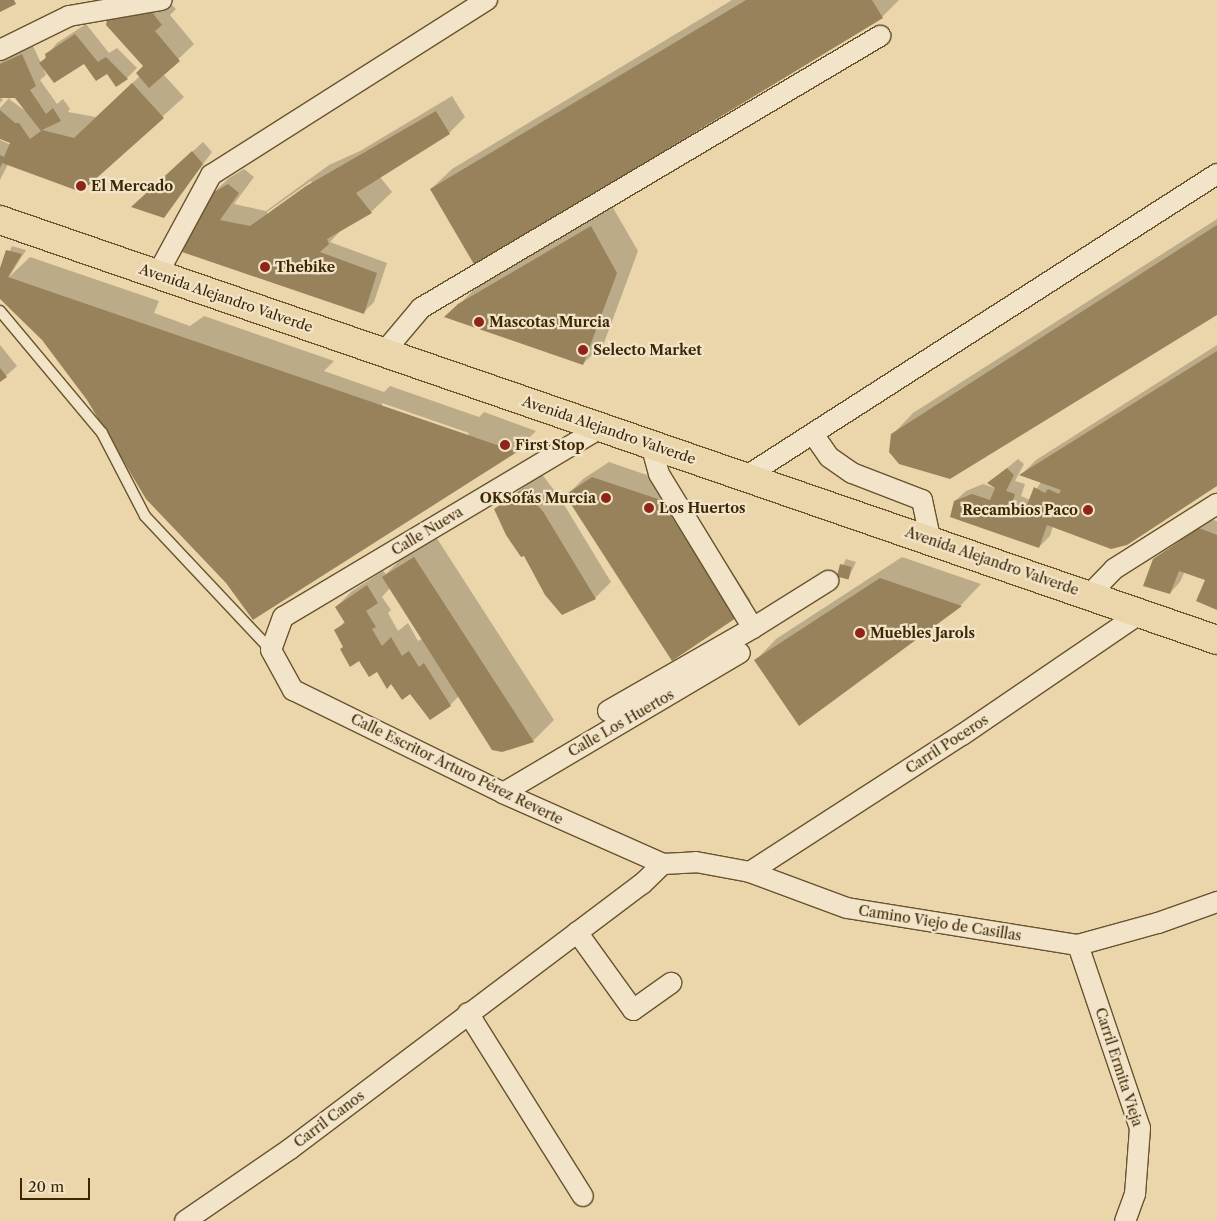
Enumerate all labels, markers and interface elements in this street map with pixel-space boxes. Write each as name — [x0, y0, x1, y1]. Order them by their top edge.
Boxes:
place label: El Mercado — [91, 178, 173, 194]
marker: El Mercado — [75, 180, 87, 192]
place label: Thebike — [275, 259, 335, 275]
street label: Avenida Alejandro Valverde — [136, 260, 316, 336]
marker: Thebike — [259, 261, 271, 273]
place label: Mascotas Murcia — [489, 314, 610, 330]
marker: Mascotas Murcia — [473, 316, 485, 328]
place label: Selecto Market — [593, 342, 702, 358]
marker: Selecto Market — [577, 344, 589, 356]
street label: Avenida Alejandro Valverde — [519, 392, 699, 468]
place label: First Stop — [515, 437, 585, 453]
marker: First Stop — [499, 439, 511, 451]
place label: OKSofás Murcia — [480, 490, 596, 506]
marker: OKSofás Murcia — [600, 492, 612, 504]
place label: Los Huertos — [659, 500, 746, 516]
marker: Los Huertos — [643, 502, 655, 514]
place label: Recambios Paco — [962, 502, 1078, 518]
street label: Calle Nueva — [388, 503, 466, 559]
marker: Recambios Paco — [1082, 504, 1094, 516]
street label: Avenida Alejandro Valverde — [902, 523, 1082, 599]
place label: Muebles Jarols — [870, 625, 975, 641]
marker: Muebles Jarols — [854, 627, 866, 639]
street label: Calle Los Huertos — [565, 686, 677, 760]
street label: Calle Escritor Arturo Pérez Reverte — [348, 710, 566, 828]
street label: Carril Poceros — [903, 711, 991, 777]
street label: Camino Viejo de Casillas — [857, 902, 1023, 944]
street label: Carril Ermita Vieja — [1092, 1005, 1146, 1129]
street label: Carril Canos — [291, 1087, 367, 1151]
scale bar — [22, 1168, 92, 1200]
text: 20 m — [28, 1177, 64, 1196]

